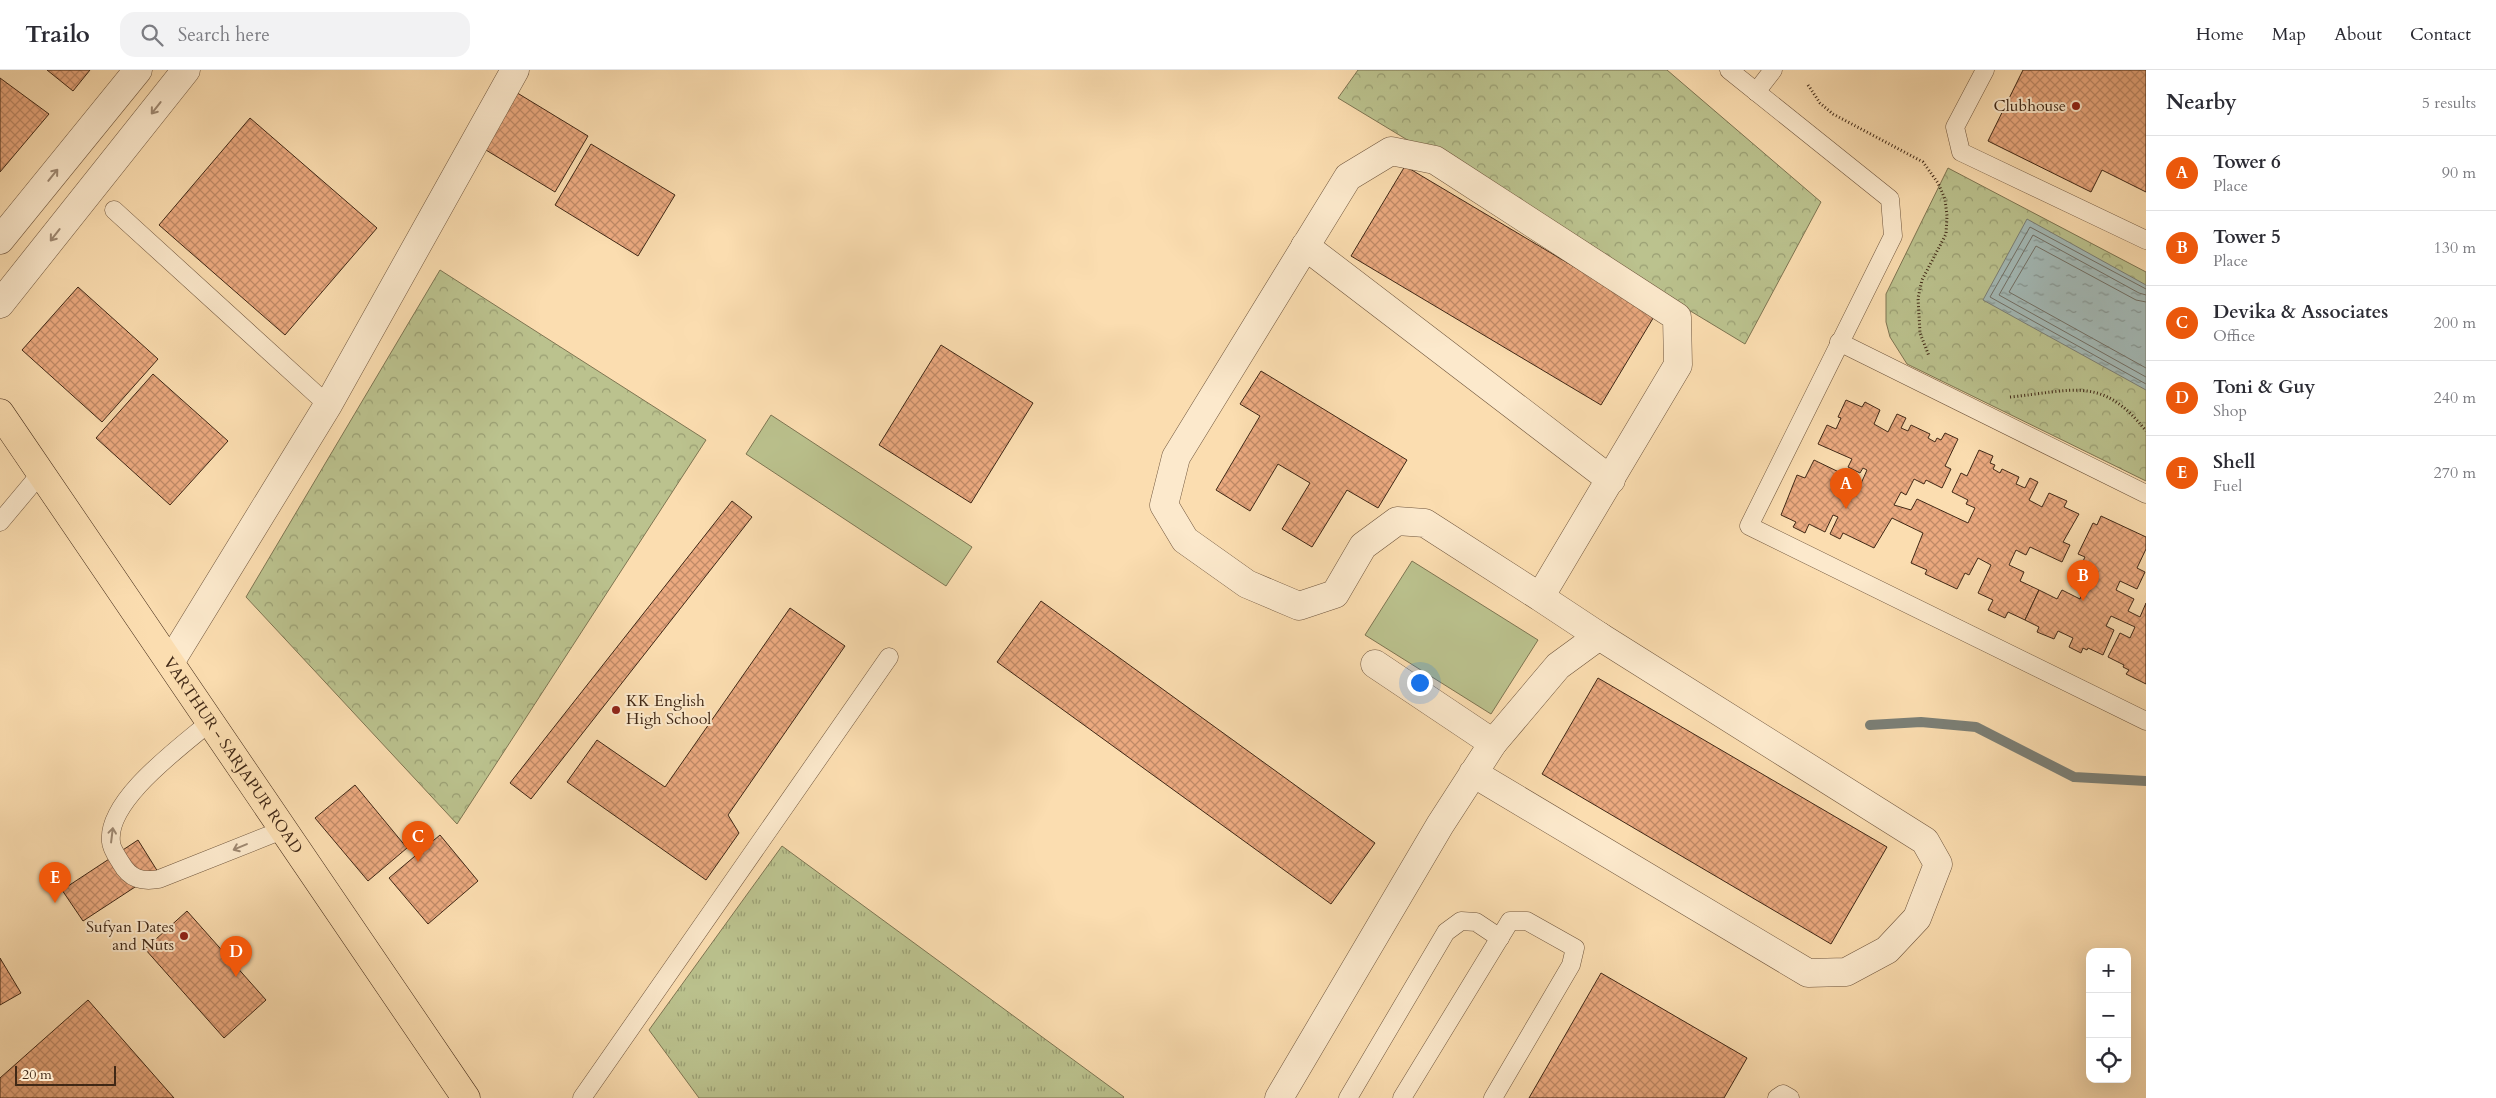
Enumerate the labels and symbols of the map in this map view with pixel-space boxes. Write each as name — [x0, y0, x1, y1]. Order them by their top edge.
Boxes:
place label: Clubhouse — [1994, 95, 2066, 117]
marker: Clubhouse — [2070, 100, 2082, 112]
one-way arrow — [151, 101, 161, 115]
one-way arrow — [47, 169, 58, 182]
one-way arrow — [49, 229, 60, 242]
pin: A — [1830, 468, 1862, 509]
pin: B — [2067, 560, 2099, 601]
street label: VARTHUR - SARJAPUR ROAD — [158, 652, 308, 858]
your location — [1407, 670, 1433, 696]
place label: KK English High School — [626, 690, 711, 730]
marker: KK English High School — [610, 704, 622, 716]
pin: C — [402, 821, 434, 862]
one-way arrow — [107, 828, 117, 844]
one-way arrow — [233, 843, 248, 853]
pin: E — [39, 862, 71, 903]
place label: Sufyan Dates and Nuts — [86, 916, 174, 956]
marker: Sufyan Dates and Nuts — [178, 930, 190, 942]
pin: D — [220, 936, 252, 977]
scale bar — [15, 1063, 116, 1086]

